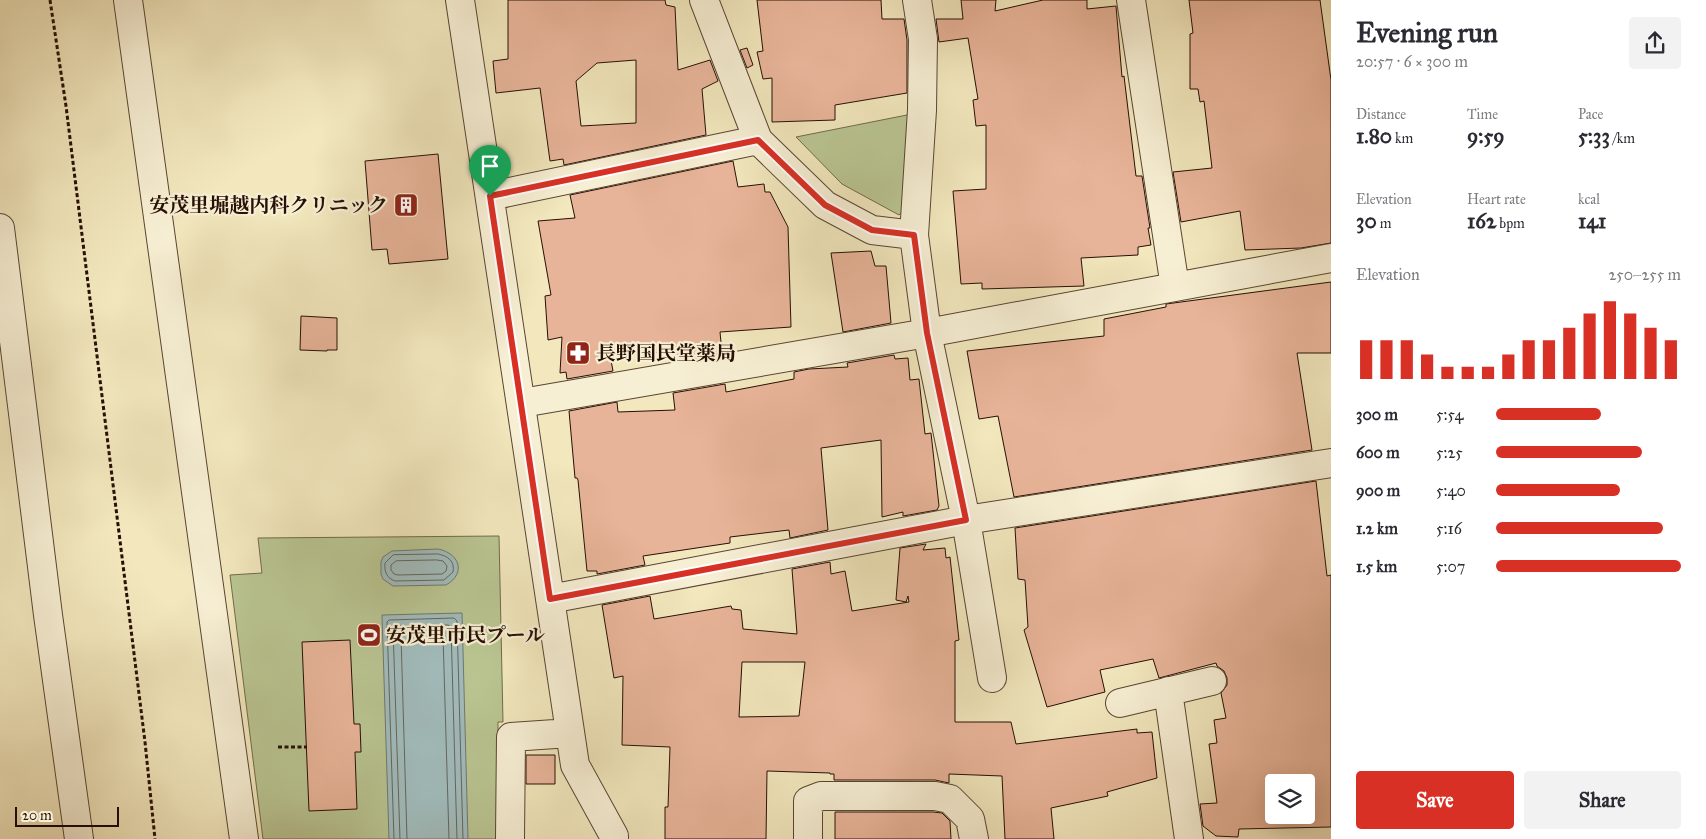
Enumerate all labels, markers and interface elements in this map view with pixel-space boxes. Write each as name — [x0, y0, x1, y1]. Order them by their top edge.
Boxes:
text: Evening run — [1356, 15, 1498, 50]
button: share — [1629, 17, 1681, 69]
text: 20:57 · 6 × 300 m — [1356, 52, 1468, 71]
text: Distance — [1356, 106, 1406, 123]
text: Time — [1467, 106, 1498, 123]
text: Pace — [1578, 106, 1603, 123]
text: 1.80 — [1356, 123, 1392, 149]
text: 9:59 — [1467, 123, 1505, 149]
text: 5:33 — [1578, 123, 1610, 149]
text: km — [1392, 130, 1413, 147]
text: /km — [1610, 130, 1635, 147]
pin — [469, 145, 511, 196]
icon: arrive — [476, 152, 504, 180]
text: Elevation — [1356, 191, 1412, 208]
text: Heart rate — [1467, 191, 1526, 208]
text: kcal — [1578, 191, 1600, 208]
building icon: 安茂里堀越内科クリニック — [393, 192, 419, 218]
place label: 安茂里堀越内科クリニック — [149, 193, 388, 217]
text: 30 — [1356, 208, 1377, 234]
text: 162 — [1467, 208, 1496, 234]
text: 141 — [1578, 208, 1606, 234]
text: m — [1377, 215, 1391, 232]
text: bpm — [1496, 215, 1525, 232]
text: Elevation — [1356, 265, 1420, 284]
text: 250–255 m — [1609, 265, 1681, 284]
pharmacy icon: 長野国民堂薬局 — [565, 340, 591, 366]
place label: 長野国民堂薬局 — [596, 341, 736, 365]
text: 300 m — [1356, 405, 1398, 424]
text: 5:54 — [1436, 405, 1463, 424]
text: 600 m — [1356, 443, 1400, 462]
text: 5:25 — [1436, 443, 1463, 462]
text: 900 m — [1356, 481, 1400, 500]
text: 5:40 — [1436, 481, 1466, 500]
text: 1.2 km — [1356, 519, 1398, 538]
text: 5:16 — [1436, 519, 1462, 538]
text: 1.5 km — [1356, 557, 1397, 576]
text: 5:07 — [1436, 557, 1465, 576]
sports icon: 安茂里市民プール — [356, 622, 382, 648]
place label: 安茂里市民プール — [386, 623, 545, 647]
button: Save — [1356, 771, 1514, 829]
button: Share — [1524, 771, 1681, 829]
map controls — [1265, 774, 1315, 824]
button: layers — [1265, 774, 1315, 824]
scale bar — [15, 804, 119, 827]
text: 20 m — [22, 807, 52, 824]

